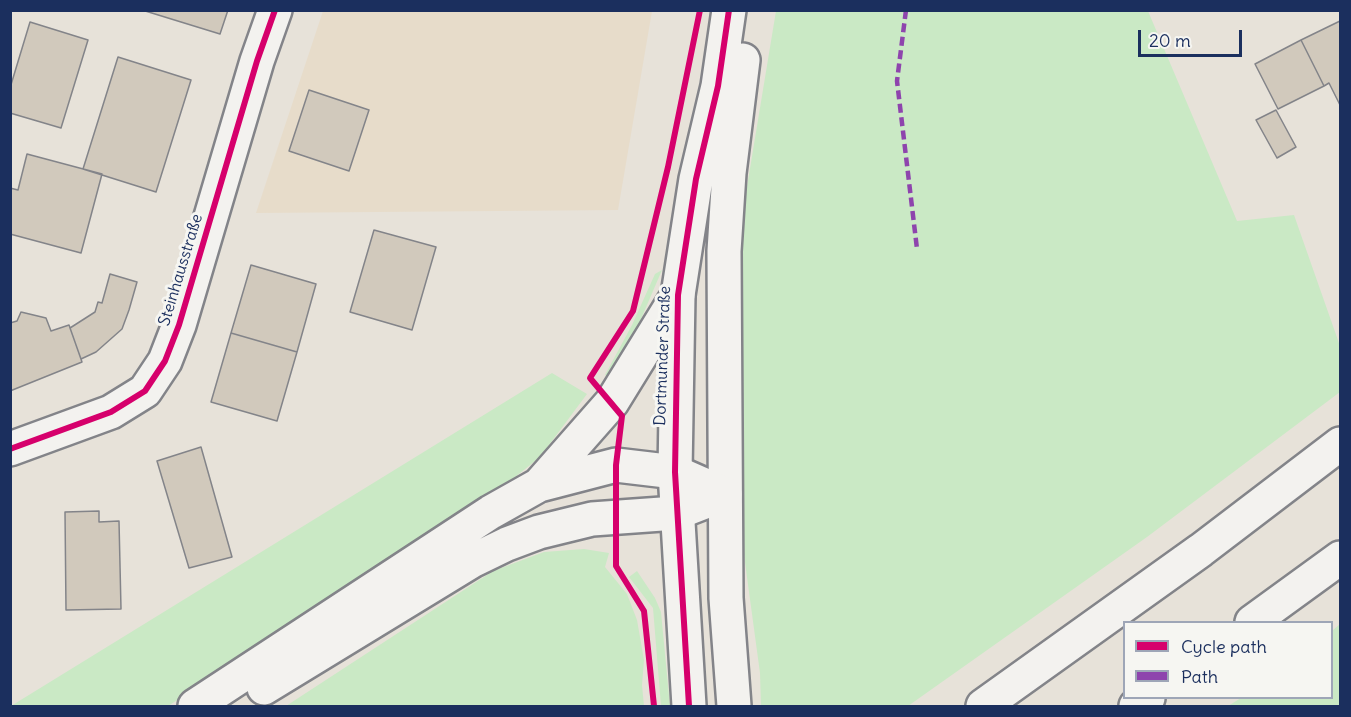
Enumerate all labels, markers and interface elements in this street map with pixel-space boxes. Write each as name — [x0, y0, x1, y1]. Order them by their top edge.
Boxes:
scale bar — [1141, 18, 1244, 56]
text: 20 m — [1149, 29, 1191, 52]
street label: Steinhausstraße — [155, 212, 207, 328]
street label: Dortmunder Straße — [651, 286, 675, 426]
legend — [1123, 621, 1333, 699]
text: Cycle path — [1181, 635, 1267, 658]
text: Path — [1181, 665, 1218, 688]

